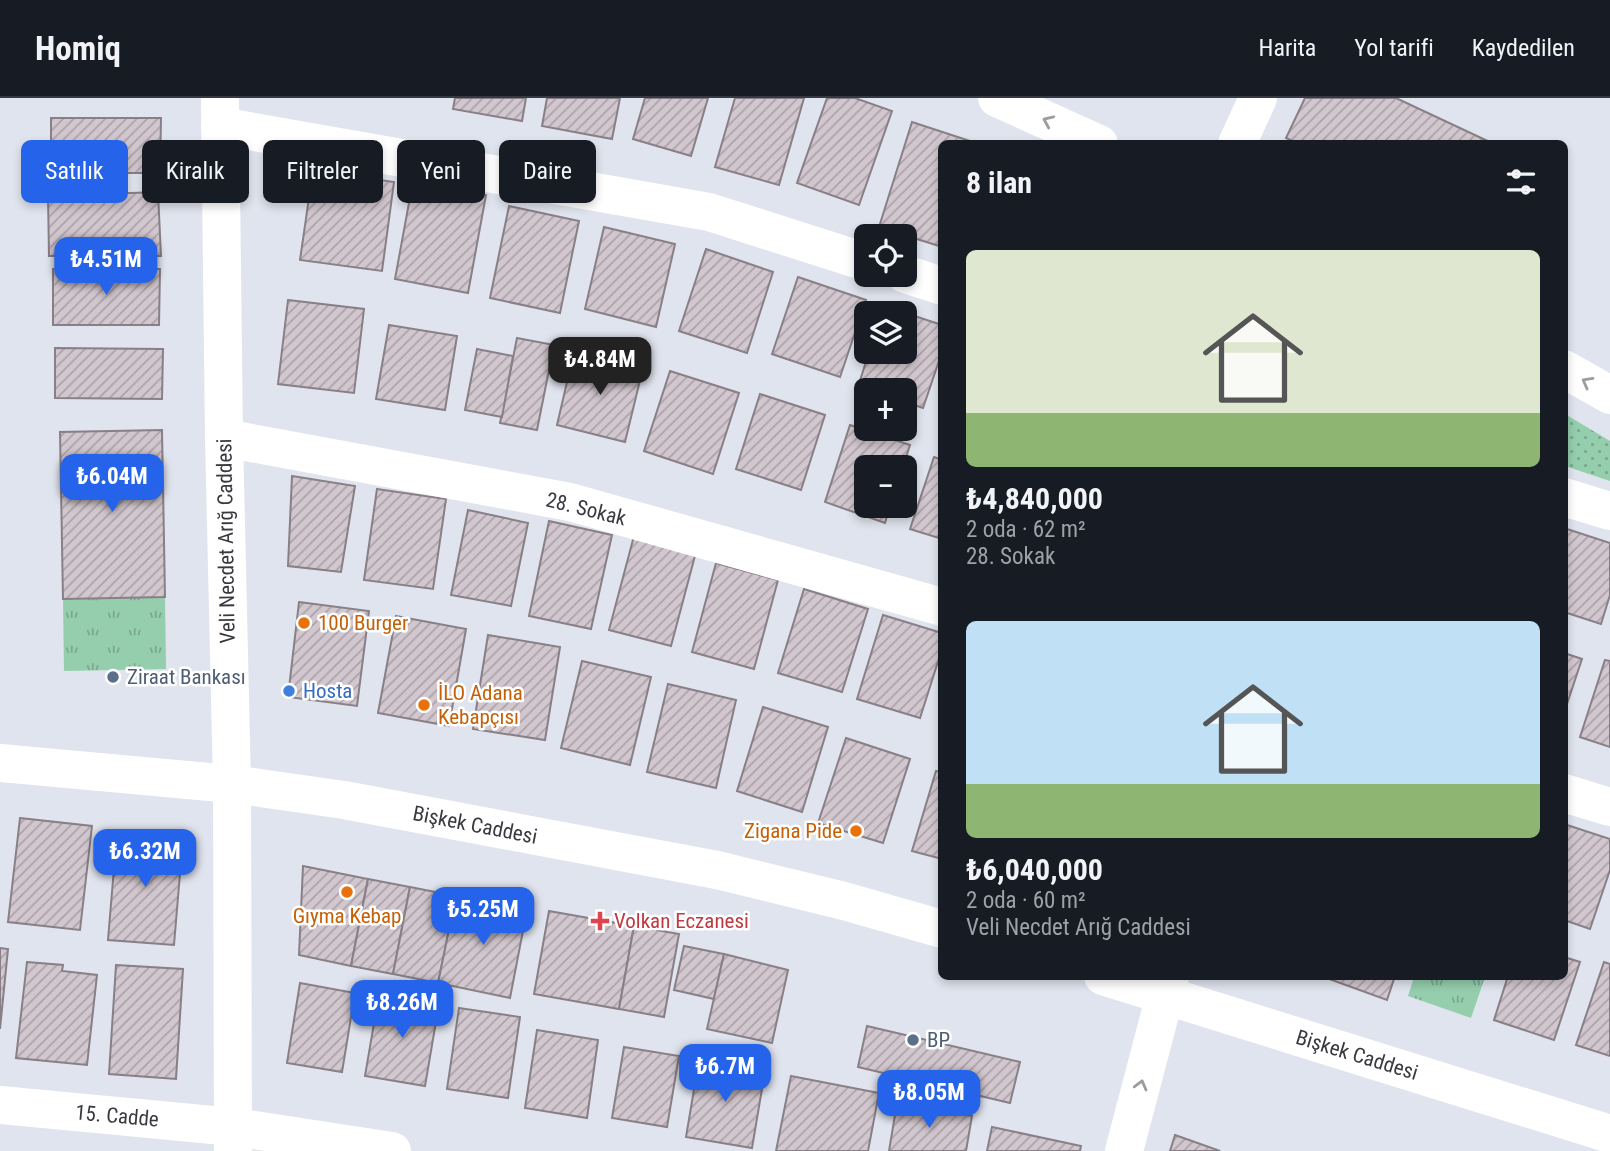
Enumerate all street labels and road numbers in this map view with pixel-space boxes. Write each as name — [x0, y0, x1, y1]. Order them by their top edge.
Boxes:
street label: Veli Necdet Arığ Caddesi — [212, 438, 240, 644]
street label: 28. Sokak — [544, 487, 629, 531]
street label: Bişkek Caddesi — [411, 801, 539, 849]
street label: Bişkek Caddesi — [1293, 1025, 1421, 1085]
street label: 15. Cadde — [74, 1100, 160, 1132]

